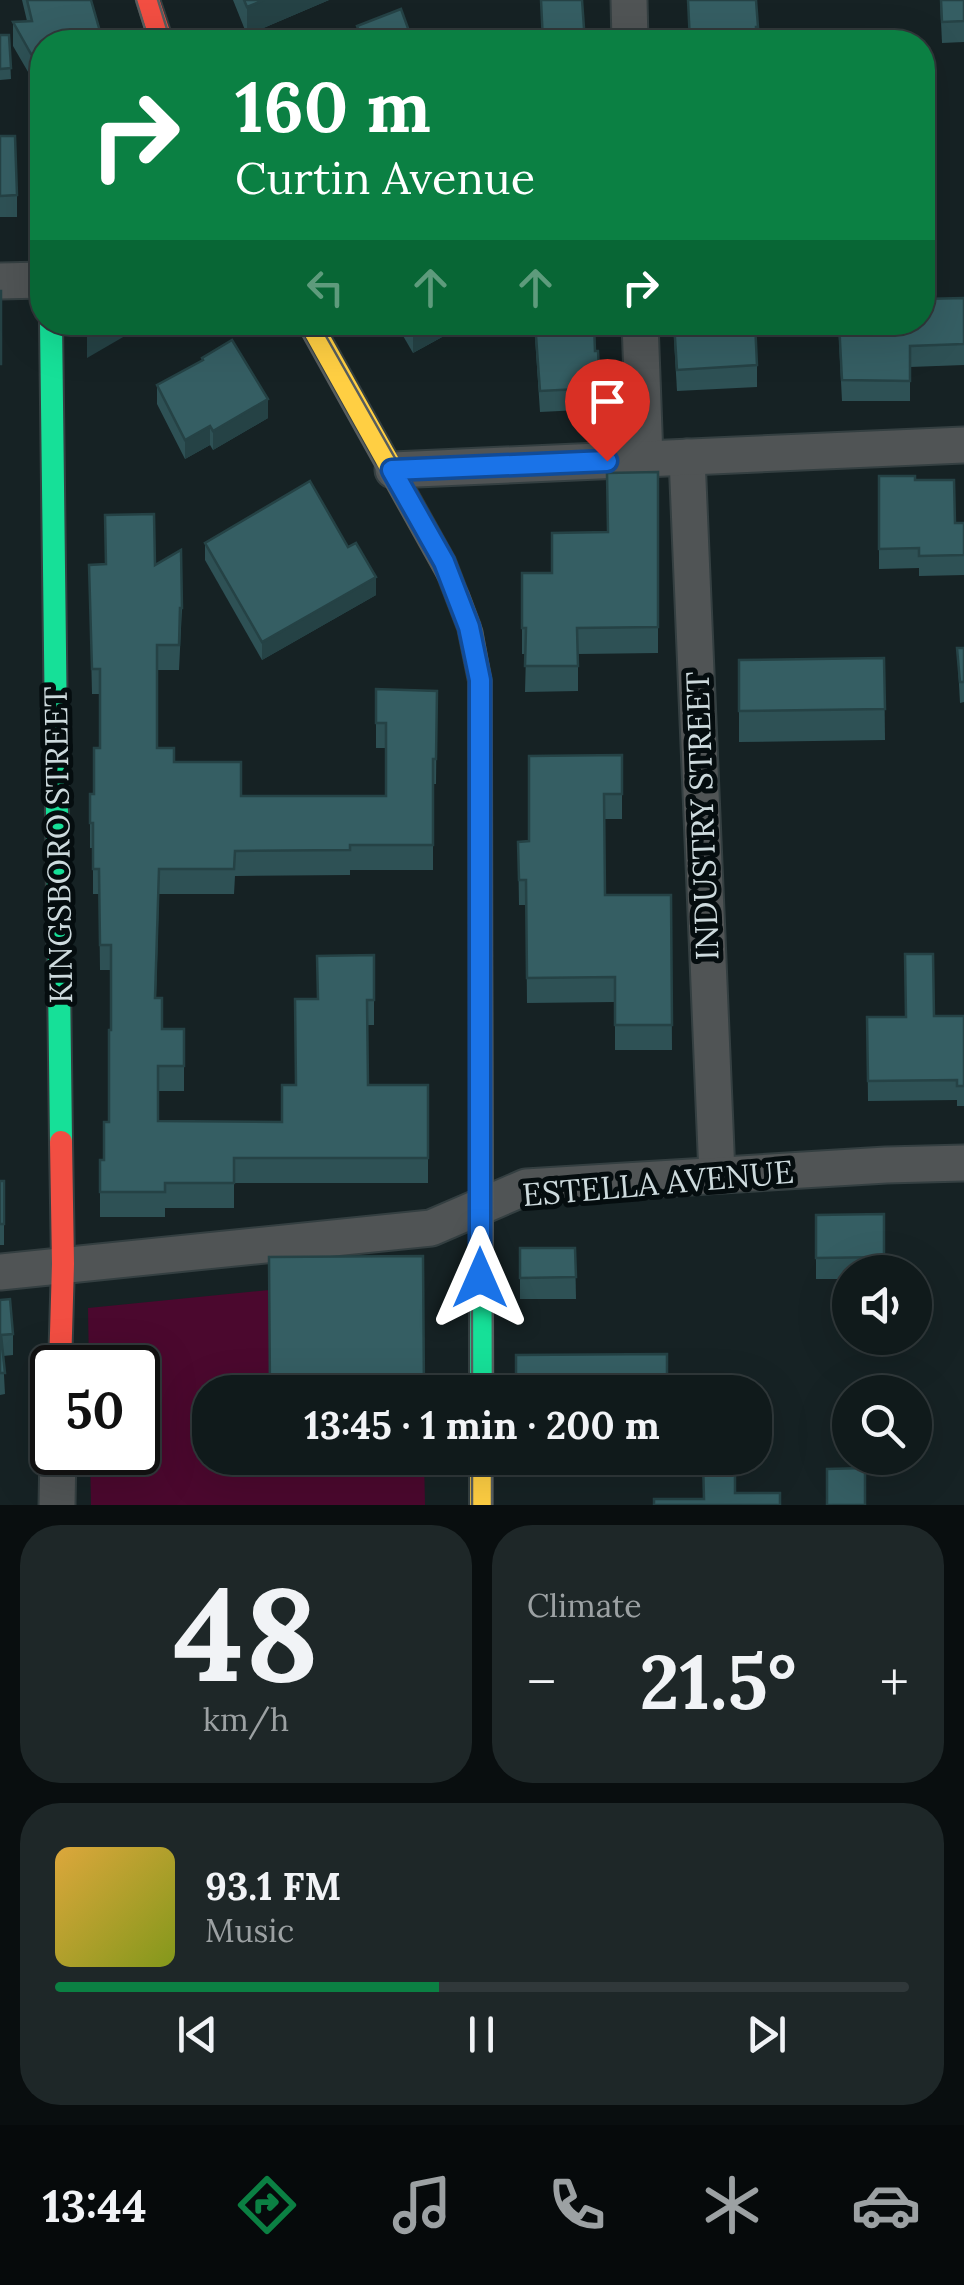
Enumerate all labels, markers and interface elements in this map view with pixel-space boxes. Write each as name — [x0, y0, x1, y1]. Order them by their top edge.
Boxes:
text: 160 m — [235, 62, 431, 151]
icon: right — [70, 70, 200, 200]
text: Curtin Avenue — [235, 149, 535, 206]
icon: left — [298, 260, 353, 315]
icon: ahead — [403, 260, 458, 315]
icon: ahead — [508, 260, 563, 315]
icon: right — [613, 260, 668, 315]
pin — [565, 359, 650, 462]
icon: arrive — [580, 374, 635, 429]
street label: INDUSTRY STREET — [676, 671, 728, 961]
street label: KINGSBORO STREET — [35, 686, 81, 1004]
street label: ESTELLA AVENUE — [521, 1151, 795, 1215]
position arrow — [428, 1226, 532, 1330]
map controls — [832, 1255, 932, 1475]
button: sound — [832, 1255, 932, 1355]
speed limit sign: 50 — [30, 1345, 160, 1475]
button: search — [832, 1375, 932, 1475]
text: 13:45 · 1 min · 200 m — [304, 1401, 660, 1449]
text: 48 — [173, 1550, 319, 1717]
text: Climate — [527, 1585, 642, 1626]
text: 21.5° — [639, 1634, 797, 1730]
text: − — [527, 1647, 556, 1717]
text: + — [880, 1647, 909, 1717]
text: km/h — [203, 1699, 289, 1740]
text: 93.1 FM — [205, 1862, 341, 1910]
text: Music — [205, 1910, 294, 1951]
icon: previous — [170, 2007, 225, 2062]
icon: pause — [454, 2007, 509, 2062]
icon: next — [739, 2007, 794, 2062]
icon: directions — [232, 2170, 302, 2240]
icon: music — [387, 2170, 457, 2240]
icon: phone — [542, 2170, 612, 2240]
icon: climate — [697, 2170, 767, 2240]
icon: car — [851, 2170, 921, 2240]
text: 13:44 — [42, 2177, 147, 2234]

